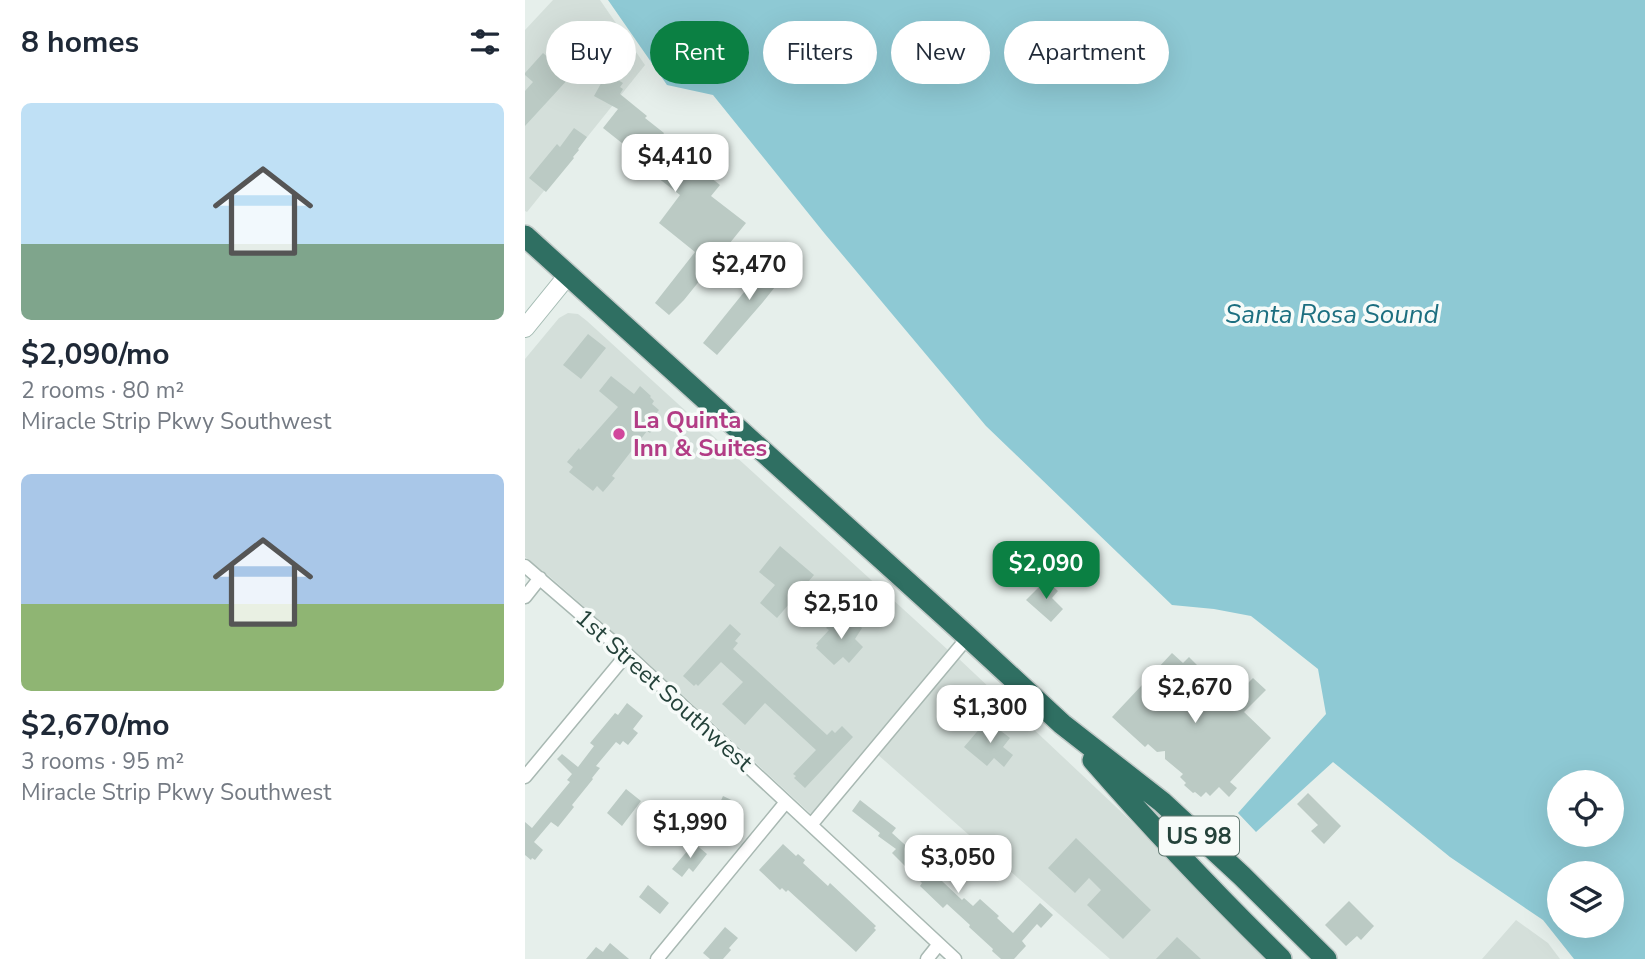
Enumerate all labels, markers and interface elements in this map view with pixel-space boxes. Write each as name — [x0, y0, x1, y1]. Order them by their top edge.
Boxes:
chip: Buy — [546, 21, 636, 84]
chip: Rent — [650, 21, 749, 84]
chip: Filters — [763, 21, 877, 84]
chip: New — [891, 21, 990, 84]
chip: Apartment — [1004, 21, 1169, 84]
text: 8 homes — [21, 22, 139, 63]
icon: filters — [466, 23, 504, 61]
pin: $4,410 — [618, 134, 732, 194]
text: $4,410 — [638, 141, 712, 172]
icon: home — [200, 148, 326, 274]
pin: $2,470 — [692, 243, 806, 302]
text: $2,470 — [712, 249, 786, 280]
water label: Santa Rosa Sound — [1225, 297, 1440, 332]
text: $2,090/mo — [21, 334, 170, 375]
text: 2 rooms · 80 m² — [21, 375, 184, 406]
place label: La Quinta Inn & Suites — [633, 404, 767, 464]
text: Miracle Strip Pkwy Southwest — [21, 406, 331, 437]
marker: La Quinta Inn & Suites — [611, 426, 627, 442]
icon: home — [200, 519, 326, 645]
pin: $2,090 — [989, 542, 1103, 601]
text: $2,090 — [1009, 548, 1083, 579]
pin: $2,510 — [784, 582, 898, 641]
text: $2,510 — [804, 588, 878, 619]
street label: 1st Street Southwest — [569, 602, 760, 779]
pin: $2,670 — [1138, 666, 1252, 725]
text: $2,670 — [1158, 672, 1232, 703]
pin: $1,300 — [933, 686, 1047, 745]
text: $1,300 — [953, 692, 1027, 723]
text: $2,670/mo — [21, 705, 170, 746]
text: 3 rooms · 95 m² — [21, 746, 184, 777]
map controls — [1547, 770, 1624, 938]
button: locate — [1547, 770, 1624, 847]
text: Miracle Strip Pkwy Southwest — [21, 777, 331, 808]
pin: $1,990 — [633, 800, 747, 860]
text: $1,990 — [653, 807, 727, 838]
road number: US 98 — [1159, 816, 1239, 856]
pin: $3,050 — [901, 836, 1015, 895]
text: $3,050 — [921, 842, 995, 873]
button: layers — [1547, 861, 1624, 938]

